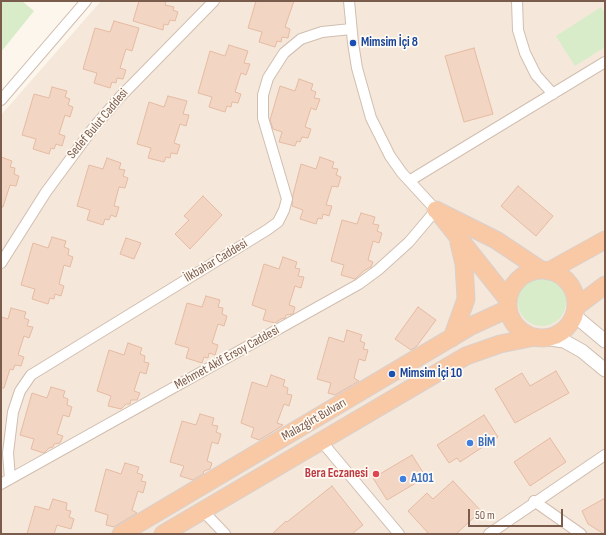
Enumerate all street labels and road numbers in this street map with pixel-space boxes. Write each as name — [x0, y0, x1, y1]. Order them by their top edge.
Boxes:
street label: Sedef Bulut Caddesi — [64, 86, 132, 162]
street label: İlkbahar Caddesi — [182, 236, 250, 286]
street label: Mehmet Akif Ersoy Caddesi — [172, 323, 282, 393]
street label: Malazgirt Bulvarı — [279, 395, 349, 445]

